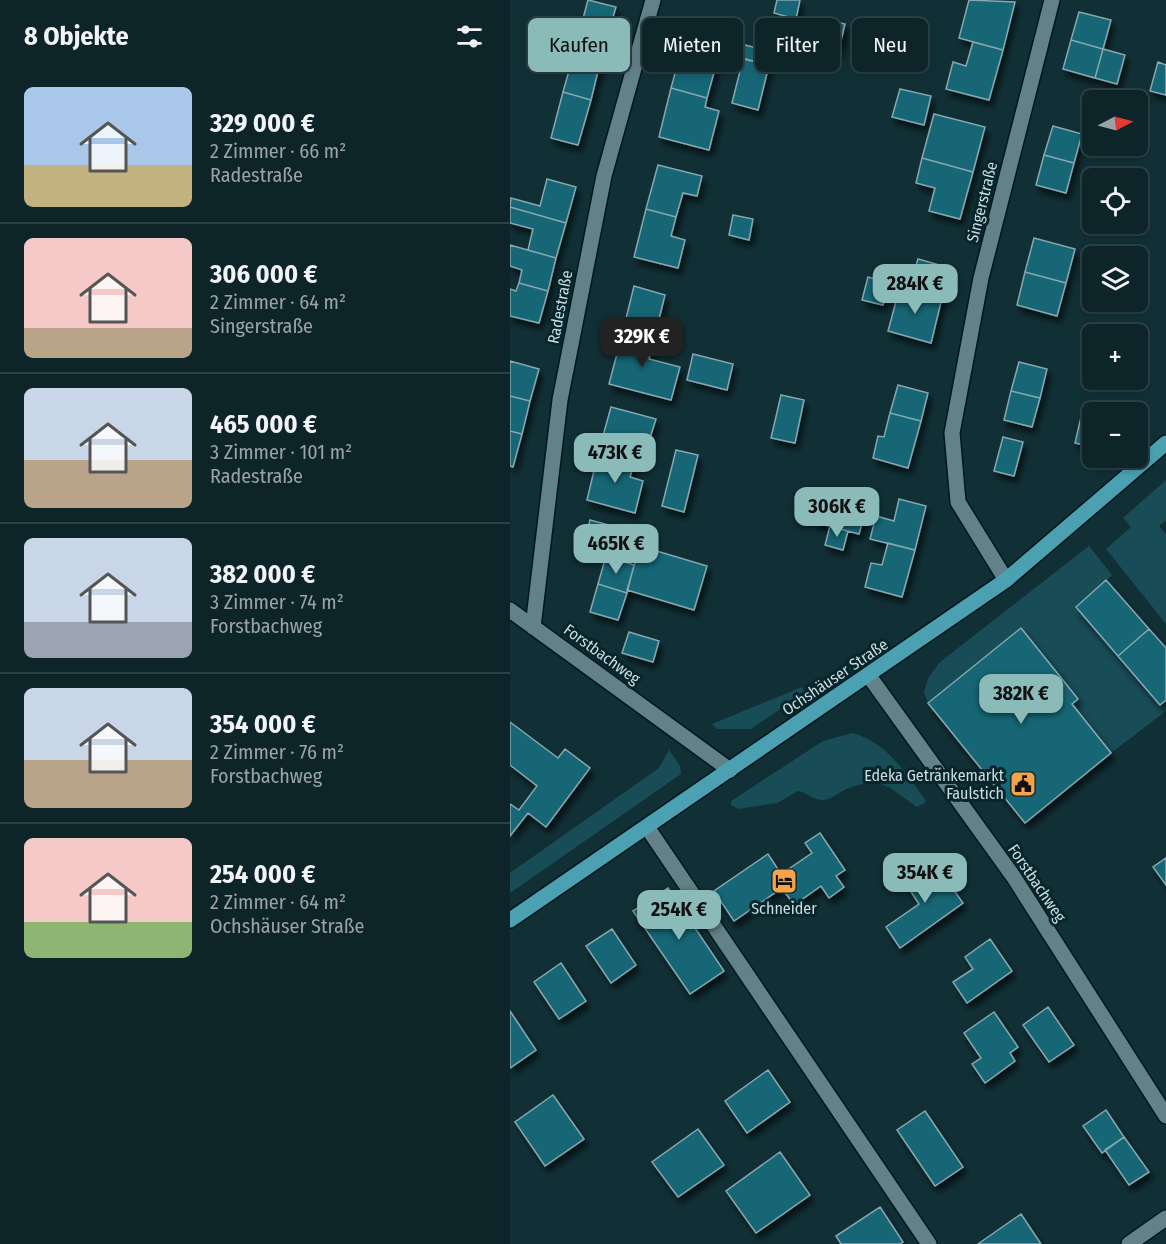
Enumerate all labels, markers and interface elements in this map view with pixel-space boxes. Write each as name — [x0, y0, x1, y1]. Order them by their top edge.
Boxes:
chip: Kaufen — [528, 18, 630, 72]
chip: Mieten — [642, 18, 743, 72]
chip: Filter — [755, 18, 840, 72]
chip: Neu — [852, 18, 928, 72]
icon: filters — [453, 20, 486, 53]
text: 8 Objekte — [24, 21, 129, 52]
north arrow — [1082, 90, 1148, 156]
map controls — [1082, 90, 1148, 468]
text: 329 000 € — [210, 108, 315, 139]
icon: home — [72, 111, 144, 183]
text: 2 Zimmer · 66 m² — [210, 139, 346, 163]
street label: Singerstraße — [963, 160, 1001, 244]
text: Radestraße — [210, 163, 303, 187]
button: locate — [1082, 168, 1148, 234]
button: layers — [1082, 246, 1148, 312]
text: 306 000 € — [210, 259, 317, 290]
icon: home — [72, 262, 144, 334]
pin: 284K € — [866, 264, 964, 315]
street label: Radestraße — [544, 269, 576, 345]
text: 284K € — [887, 271, 943, 295]
text: 2 Zimmer · 64 m² — [210, 290, 346, 314]
text: Singerstraße — [210, 314, 313, 338]
pin: 329K € — [593, 317, 691, 368]
text: 329K € — [614, 324, 670, 348]
button: + — [1082, 324, 1148, 390]
button: − — [1082, 402, 1148, 468]
text: 465 000 € — [210, 409, 317, 440]
icon: home — [72, 412, 144, 484]
pin: 473K € — [566, 433, 664, 484]
text: 3 Zimmer · 101 m² — [210, 440, 352, 464]
text: 473K € — [588, 440, 642, 464]
text: Radestraße — [210, 464, 303, 488]
pin: 306K € — [788, 487, 886, 538]
text: 306K € — [808, 494, 866, 518]
pin: 465K € — [567, 524, 665, 575]
text: 465K € — [588, 531, 644, 555]
text: 382 000 € — [210, 559, 315, 590]
icon: home — [72, 562, 144, 634]
text: 3 Zimmer · 74 m² — [210, 590, 344, 614]
text: Forstbachweg — [210, 614, 322, 638]
street label: Forstbachweg — [560, 620, 644, 688]
street label: Ochshäuser Straße — [779, 635, 892, 719]
pin: 382K € — [972, 674, 1070, 725]
text: 382K € — [993, 681, 1049, 705]
text: 354 000 € — [210, 709, 316, 740]
icon: home — [72, 712, 144, 784]
text: 2 Zimmer · 76 m² — [210, 740, 344, 764]
text: Forstbachweg — [210, 764, 322, 788]
place label: Edeka Getränkemarkt Faulstich — [864, 766, 1005, 803]
public building icon: Edeka Getränkemarkt Faulstich — [1008, 769, 1038, 799]
street label: Forstbachweg — [1004, 841, 1070, 926]
pin: 354K € — [876, 853, 974, 904]
text: 254 000 € — [210, 859, 316, 890]
text: 354K € — [897, 860, 953, 884]
icon: home — [72, 862, 144, 934]
hotel icon: Schneider — [769, 866, 799, 896]
text: 2 Zimmer · 64 m² — [210, 890, 346, 914]
pin: 254K € — [630, 890, 728, 941]
text: 254K € — [651, 897, 707, 921]
place label: Schneider — [751, 899, 817, 918]
text: Ochshäuser Straße — [210, 914, 364, 938]

